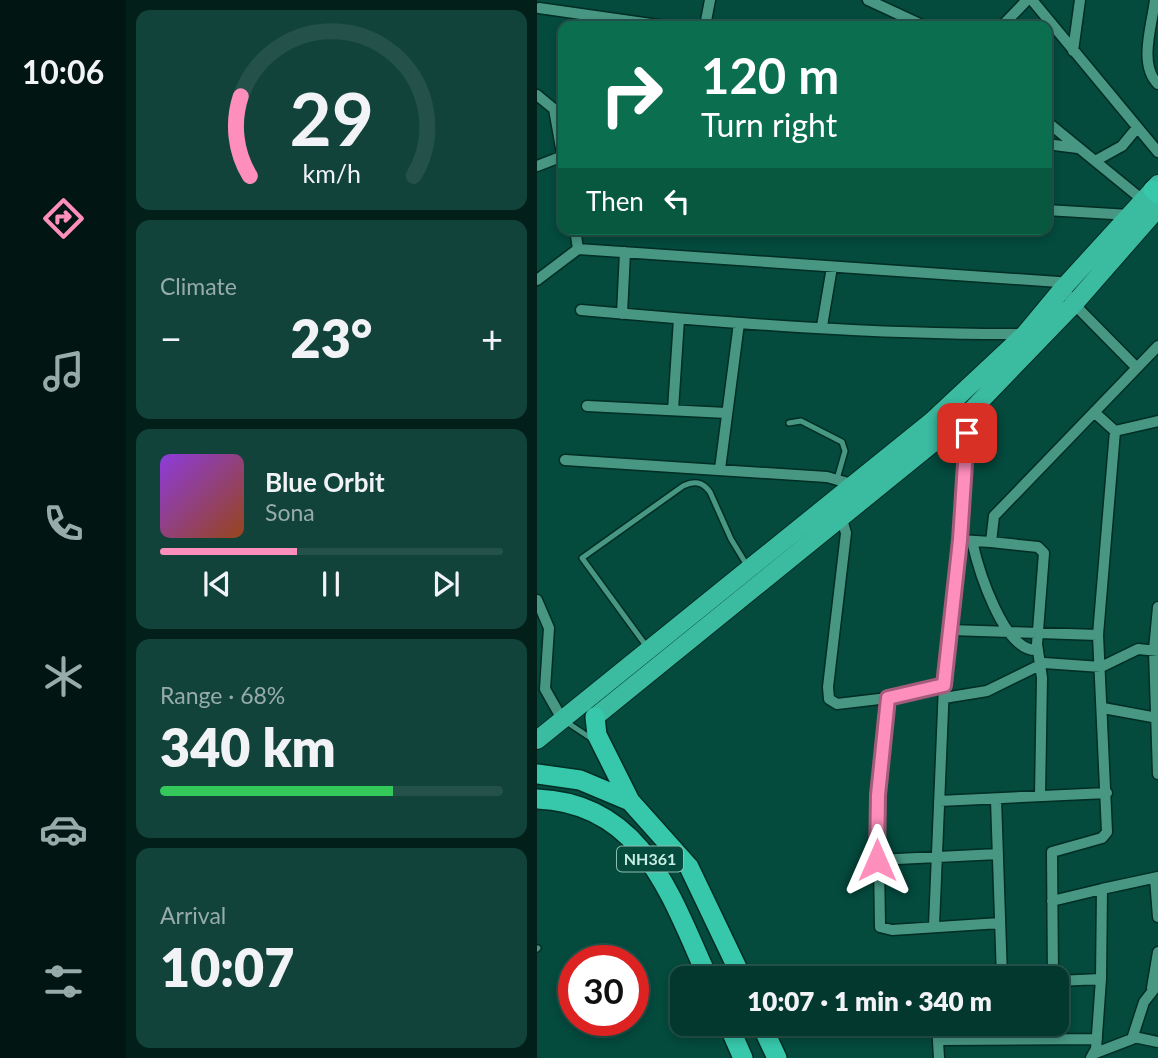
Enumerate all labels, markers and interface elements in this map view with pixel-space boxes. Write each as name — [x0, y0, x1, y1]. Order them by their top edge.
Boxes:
text: 120 m — [701, 46, 839, 104]
icon: right — [586, 49, 677, 140]
text: 10:06 — [22, 52, 104, 91]
text: 29 — [289, 74, 374, 162]
text: Turn right — [701, 105, 837, 144]
text: km/h — [302, 158, 361, 188]
icon: left — [658, 182, 696, 220]
text: Then — [586, 185, 644, 217]
icon: directions — [39, 194, 88, 243]
text: Climate — [160, 272, 237, 300]
text: 23° — [291, 307, 372, 369]
text: − — [160, 315, 182, 361]
text: + — [481, 315, 503, 361]
icon: music — [39, 347, 88, 396]
pin — [937, 403, 997, 463]
icon: arrive — [948, 414, 986, 452]
text: Blue Orbit — [265, 466, 385, 498]
text: Sona — [265, 498, 315, 526]
icon: phone — [39, 499, 88, 548]
icon: previous — [198, 565, 236, 603]
icon: pause — [312, 565, 350, 603]
icon: next — [427, 565, 465, 603]
icon: climate — [39, 652, 88, 701]
text: Range · 68% — [160, 681, 285, 709]
text: 340 km — [160, 716, 336, 778]
icon: car — [39, 805, 88, 854]
position arrow — [840, 823, 914, 897]
road number: NH361 — [617, 846, 683, 872]
text: Arrival — [160, 901, 226, 929]
text: 10:07 — [160, 936, 294, 998]
speed limit sign: 30 — [558, 945, 649, 1036]
icon: filters — [39, 957, 88, 1006]
text: 10:07 · 1 min · 340 m — [747, 985, 992, 1017]

